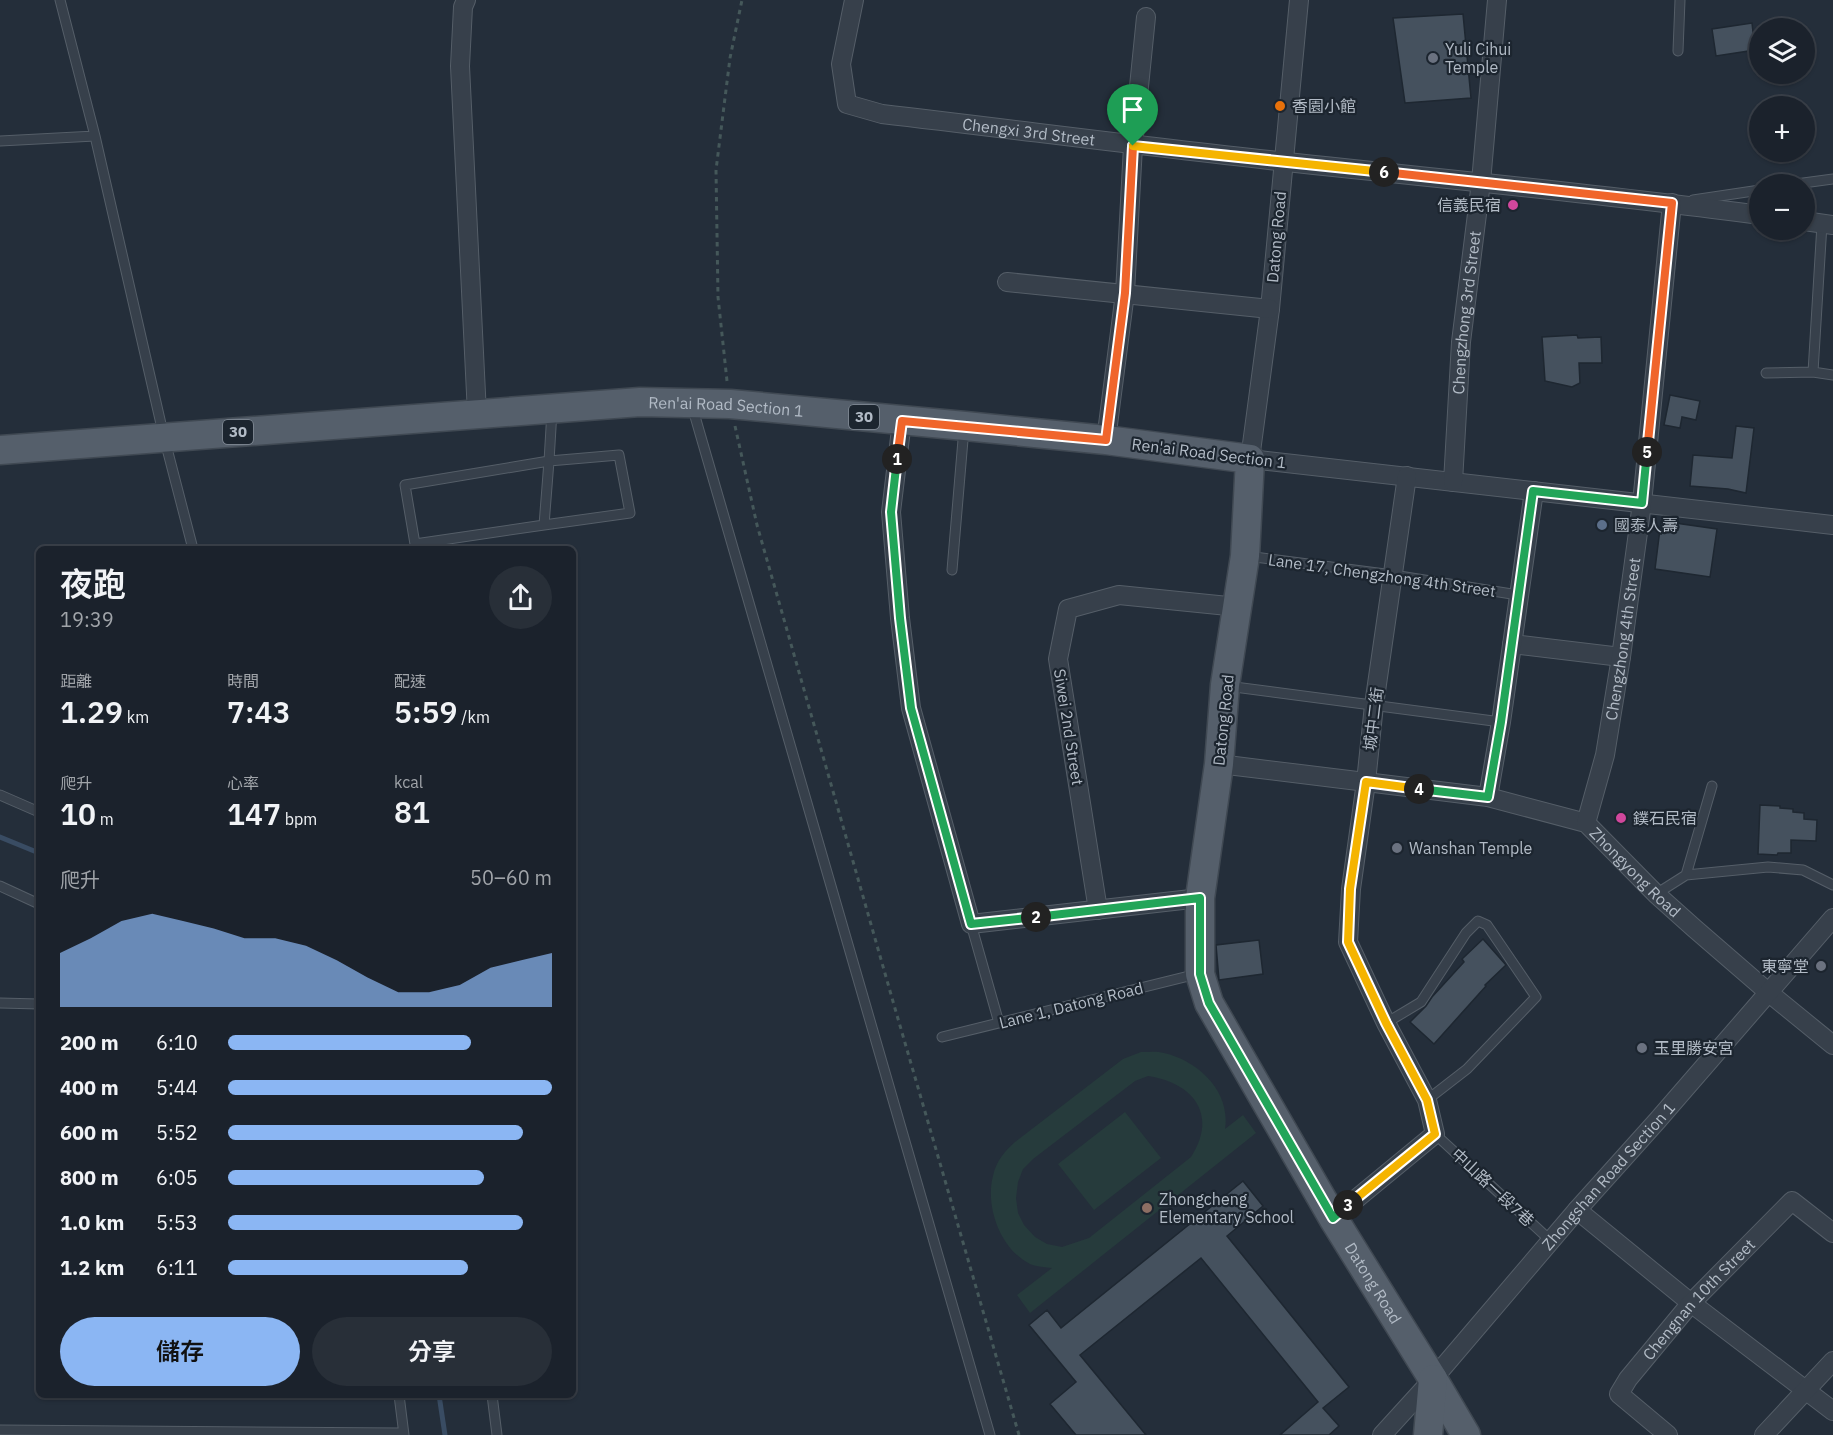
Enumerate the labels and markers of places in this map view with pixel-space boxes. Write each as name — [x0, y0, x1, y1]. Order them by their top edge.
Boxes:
place label: Yuli Cihui Temple — [1445, 39, 1511, 77]
marker: Yuli Cihui Temple — [1426, 51, 1440, 65]
pin — [1107, 84, 1158, 146]
place label: 香園小館 — [1292, 96, 1356, 116]
marker: 香園小館 — [1273, 99, 1287, 113]
pin: 6 — [1369, 157, 1399, 187]
place label: 信義民宿 — [1437, 195, 1501, 215]
marker: 信義民宿 — [1506, 198, 1520, 212]
pin: 5 — [1632, 437, 1662, 467]
pin: 1 — [882, 444, 912, 474]
place label: 國泰人壽 — [1614, 515, 1678, 535]
marker: 國泰人壽 — [1595, 518, 1609, 532]
pin: 4 — [1404, 774, 1434, 804]
place label: 鏷石民宿 — [1633, 808, 1697, 828]
marker: 鏷石民宿 — [1614, 811, 1628, 825]
place label: Wanshan Temple — [1409, 838, 1533, 858]
marker: Wanshan Temple — [1390, 841, 1404, 855]
pin: 2 — [1021, 902, 1051, 932]
place label: 東寧堂 — [1761, 956, 1809, 976]
marker: 東寧堂 — [1814, 959, 1828, 973]
place label: 玉里勝安宮 — [1654, 1038, 1734, 1058]
marker: 玉里勝安宮 — [1635, 1041, 1649, 1055]
place label: Zhongcheng Elementary School — [1159, 1189, 1294, 1227]
pin: 3 — [1333, 1190, 1363, 1220]
marker: Zhongcheng Elementary School — [1140, 1201, 1154, 1215]

